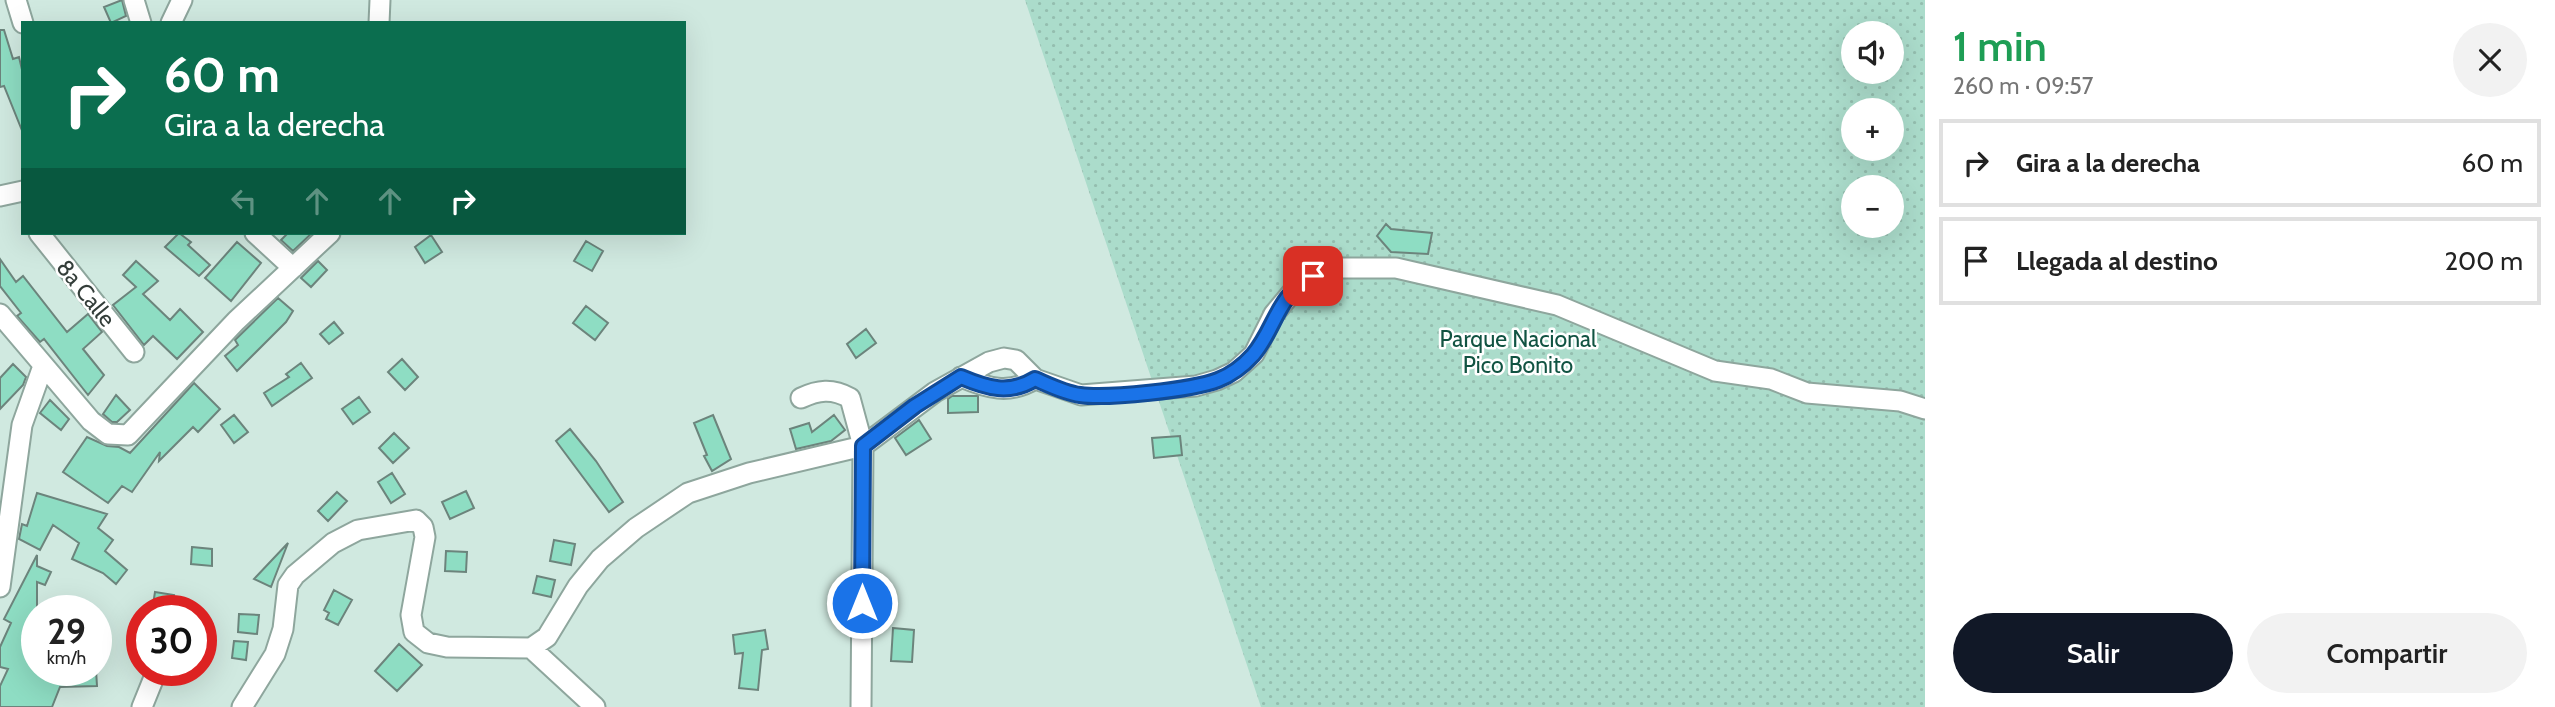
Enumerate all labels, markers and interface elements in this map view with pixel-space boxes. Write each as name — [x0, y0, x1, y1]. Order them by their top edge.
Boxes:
text: 1 min — [1953, 20, 2047, 72]
map controls — [1841, 21, 1904, 238]
button: sound — [1841, 21, 1904, 84]
button: close — [2453, 23, 2527, 97]
text: 60 m — [164, 45, 280, 104]
icon: right — [49, 49, 140, 140]
text: 260 m · 09:57 — [1953, 72, 2093, 100]
button: + — [1841, 98, 1904, 161]
text: Gira a la derecha — [164, 105, 385, 144]
icon: right — [1957, 144, 1995, 182]
text: Gira a la derecha — [2016, 147, 2200, 179]
text: 60 m — [2461, 147, 2523, 179]
button: − — [1841, 175, 1904, 238]
icon: left — [225, 182, 263, 220]
icon: ahead — [298, 182, 336, 220]
icon: ahead — [371, 182, 409, 220]
icon: right — [444, 182, 482, 220]
icon: arrive — [1957, 242, 1995, 280]
text: Llegada al destino — [2016, 245, 2218, 277]
text: 200 m — [2444, 245, 2523, 277]
pin — [1283, 246, 1343, 306]
street label: 8a Calle — [51, 254, 122, 332]
icon: arrive — [1294, 257, 1332, 295]
park label: Parque Nacional Pico Bonito — [1440, 325, 1597, 379]
position arrow — [825, 566, 899, 640]
speed limit sign: 30 — [126, 595, 217, 686]
text: 29 — [47, 610, 86, 653]
button: Salir — [1953, 613, 2233, 693]
button: Compartir — [2247, 613, 2527, 693]
text: km/h — [47, 647, 86, 669]

